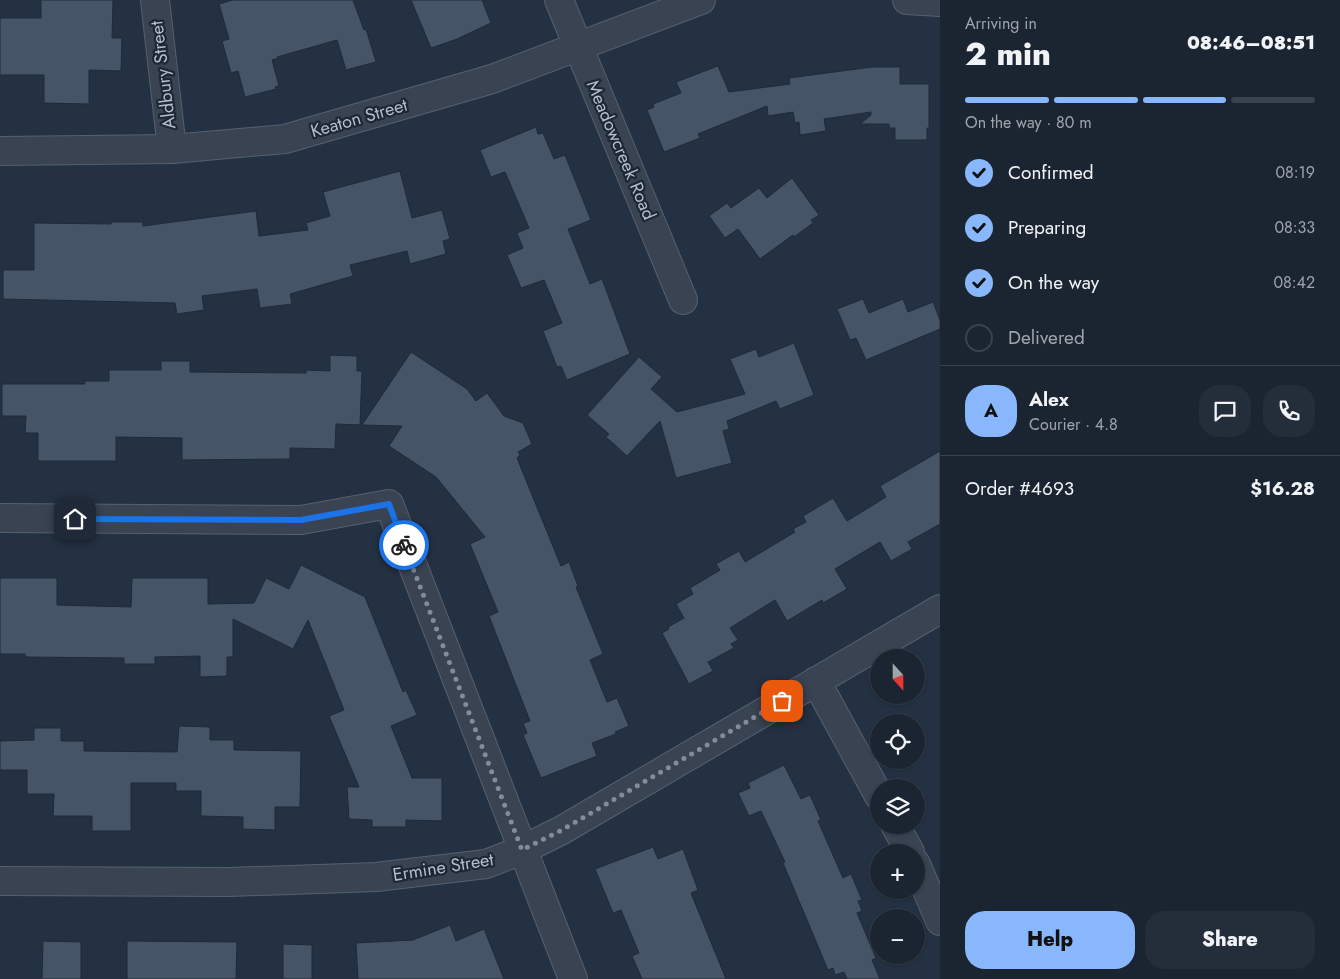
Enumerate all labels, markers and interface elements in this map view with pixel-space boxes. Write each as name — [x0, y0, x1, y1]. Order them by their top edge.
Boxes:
text: Arriving in — [965, 12, 1037, 35]
street label: Aldbury Street — [143, 19, 183, 131]
text: 08:46–08:51 — [1187, 29, 1315, 56]
text: 2 min — [965, 31, 1051, 77]
street label: Meadowcreek Road — [580, 76, 662, 224]
street label: Keaton Street — [308, 92, 411, 144]
text: On the way · 80 m — [965, 111, 1092, 134]
icon: check — [965, 159, 993, 187]
text: Confirmed — [1008, 159, 1094, 186]
text: 08:19 — [1275, 161, 1315, 184]
icon: check — [965, 214, 993, 242]
text: Preparing — [1008, 214, 1086, 241]
text: 08:33 — [1274, 216, 1315, 239]
icon: check — [965, 269, 993, 297]
text: On the way — [1008, 269, 1099, 296]
text: 08:42 — [1273, 271, 1315, 294]
text: Delivered — [1008, 324, 1085, 351]
button: chat — [1199, 385, 1251, 437]
button: phone — [1263, 385, 1315, 437]
text: Alex — [1029, 386, 1069, 413]
text: A — [984, 397, 998, 424]
text: Courier · 4.8 — [1029, 413, 1118, 436]
text: Order #4693 — [965, 475, 1074, 502]
text: $16.28 — [1250, 475, 1315, 502]
pin — [54, 498, 96, 540]
icon: home — [61, 505, 89, 533]
courier — [379, 520, 429, 570]
icon: bike — [390, 531, 418, 559]
north arrow — [870, 649, 925, 704]
map controls — [870, 649, 925, 964]
pin — [761, 680, 803, 722]
icon: bag — [768, 687, 796, 715]
button: locate — [870, 714, 925, 769]
button: layers — [870, 779, 925, 834]
button: + — [870, 844, 925, 899]
street label: Ermine Street — [391, 846, 496, 888]
button: − — [870, 909, 925, 964]
button: Help — [965, 911, 1135, 969]
button: Share — [1145, 911, 1315, 969]

